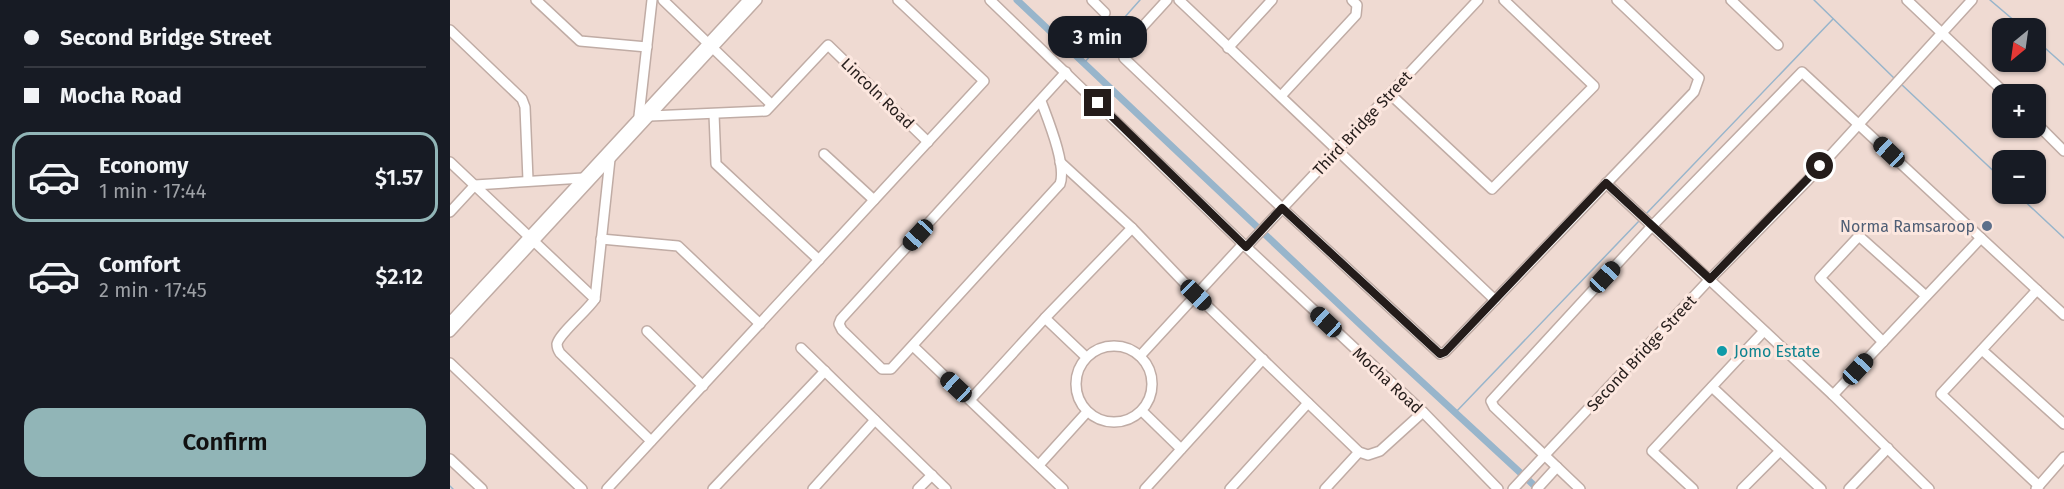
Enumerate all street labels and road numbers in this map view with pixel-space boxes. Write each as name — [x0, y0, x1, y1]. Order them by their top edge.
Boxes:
street label: Lincoln Road — [837, 54, 918, 133]
street label: Third Bridge Street — [1309, 67, 1416, 180]
street label: Second Bridge Street — [1583, 291, 1700, 415]
street label: Mocha Road — [1349, 343, 1427, 418]

